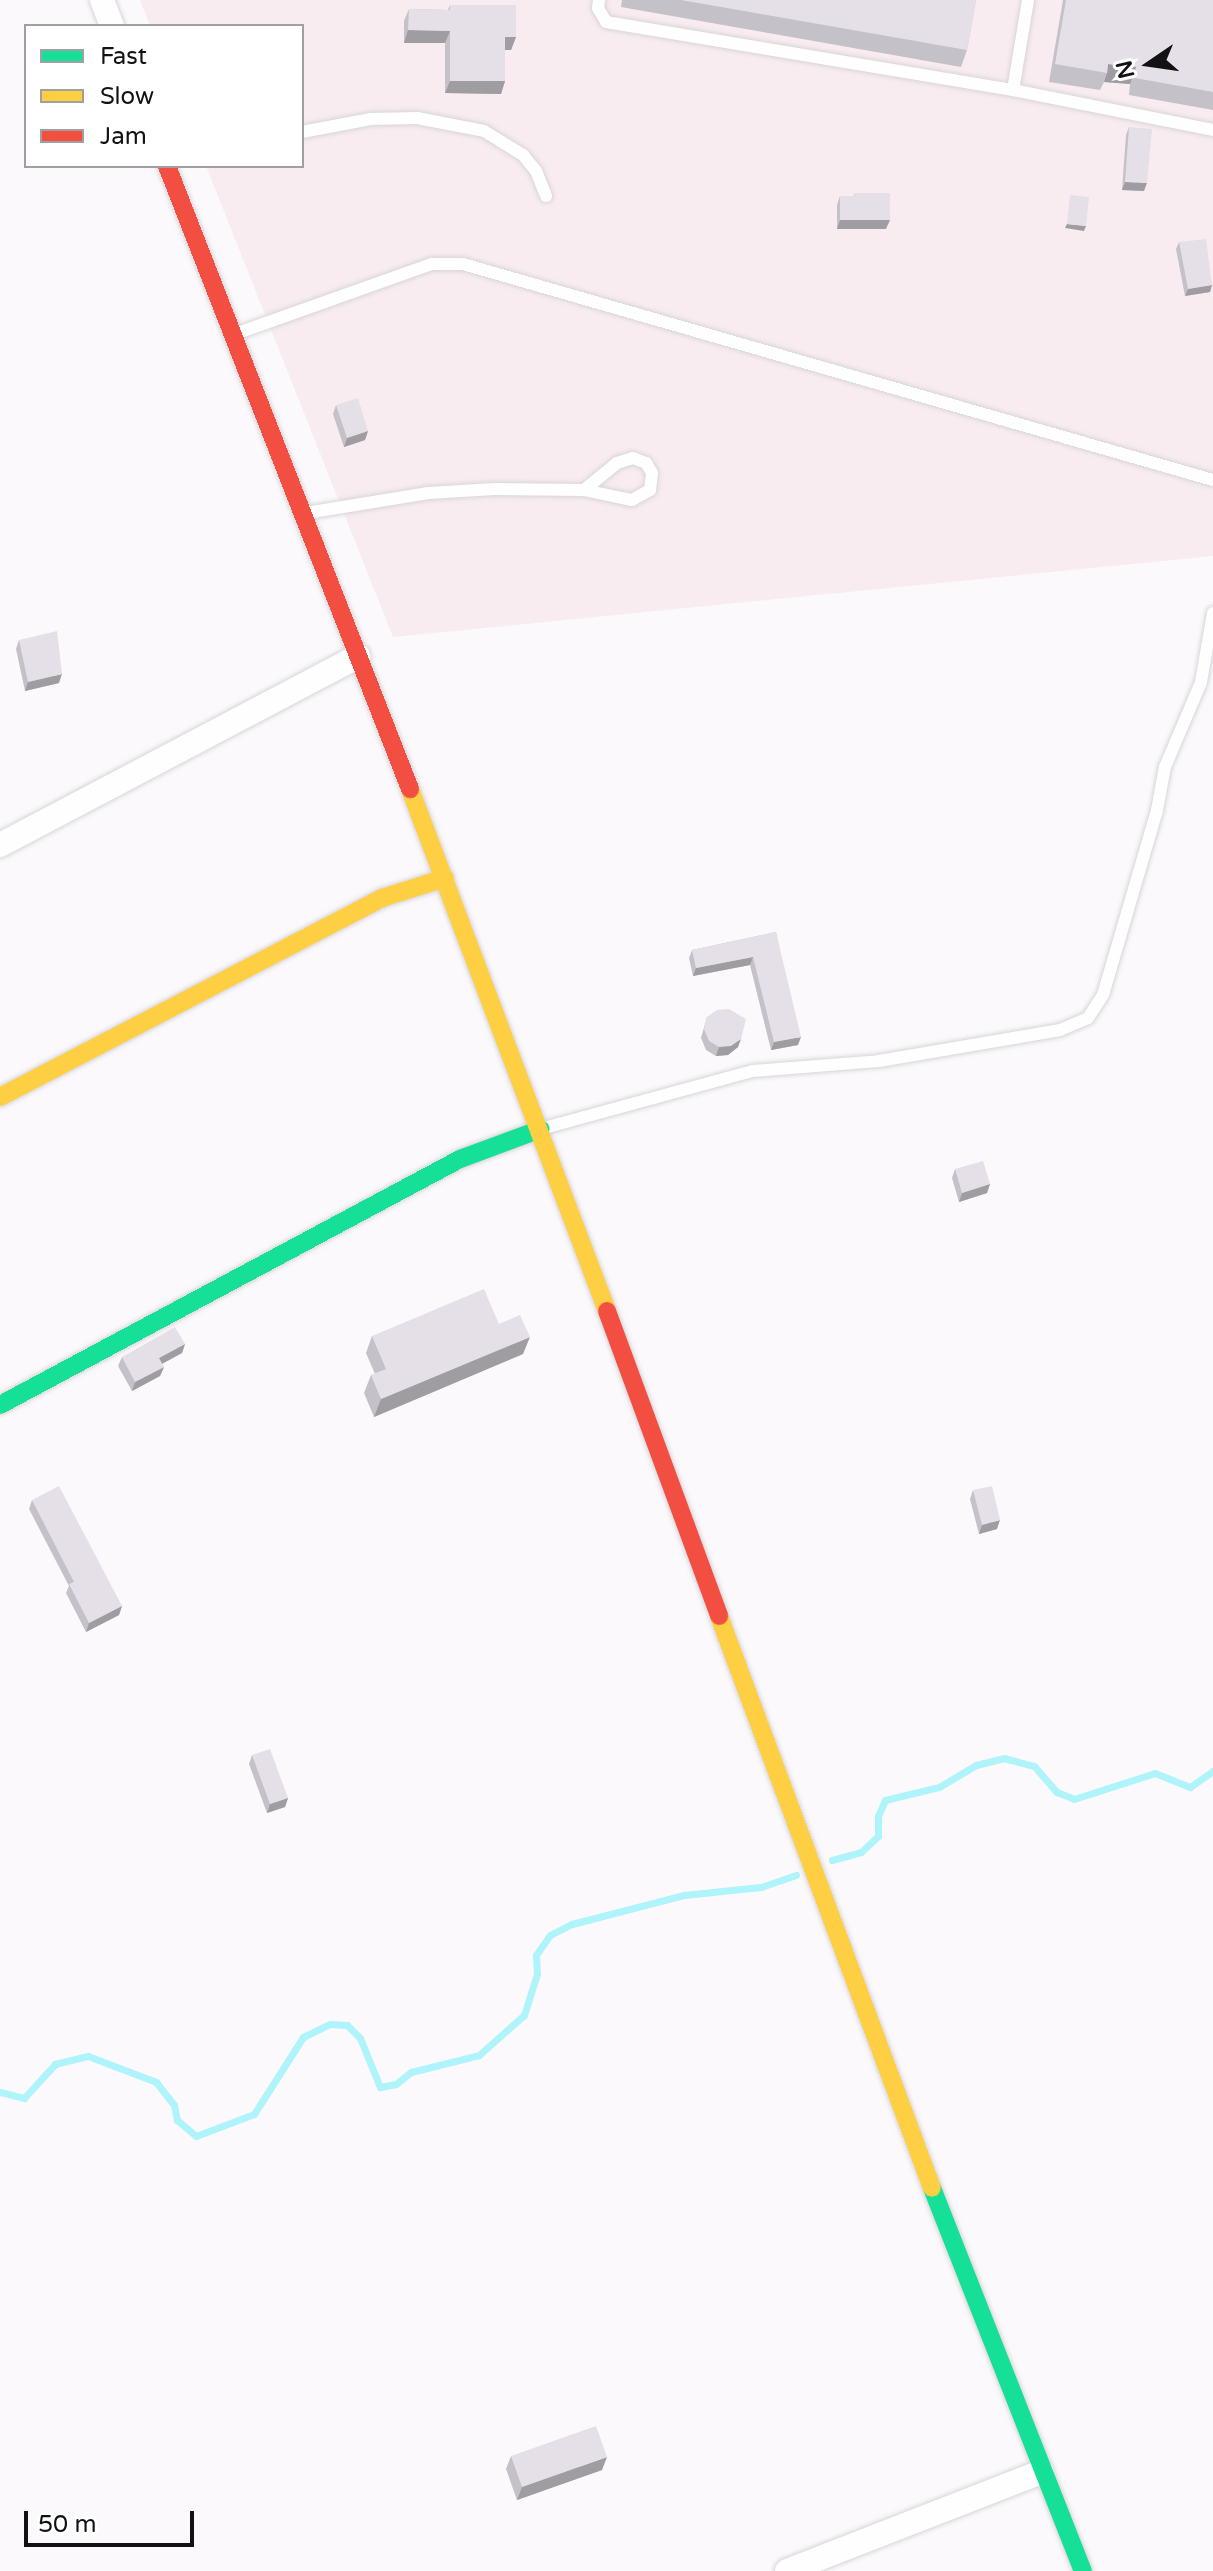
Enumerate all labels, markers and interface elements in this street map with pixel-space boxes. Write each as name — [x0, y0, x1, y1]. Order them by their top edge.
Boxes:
legend — [24, 24, 304, 168]
north arrow — [1109, 24, 1189, 104]
text: Fast — [100, 42, 147, 71]
text: N — [1111, 58, 1140, 81]
text: Slow — [100, 82, 154, 111]
text: Jam — [100, 122, 147, 151]
scale bar — [28, 2495, 198, 2545]
text: 50 m — [38, 2510, 96, 2539]

